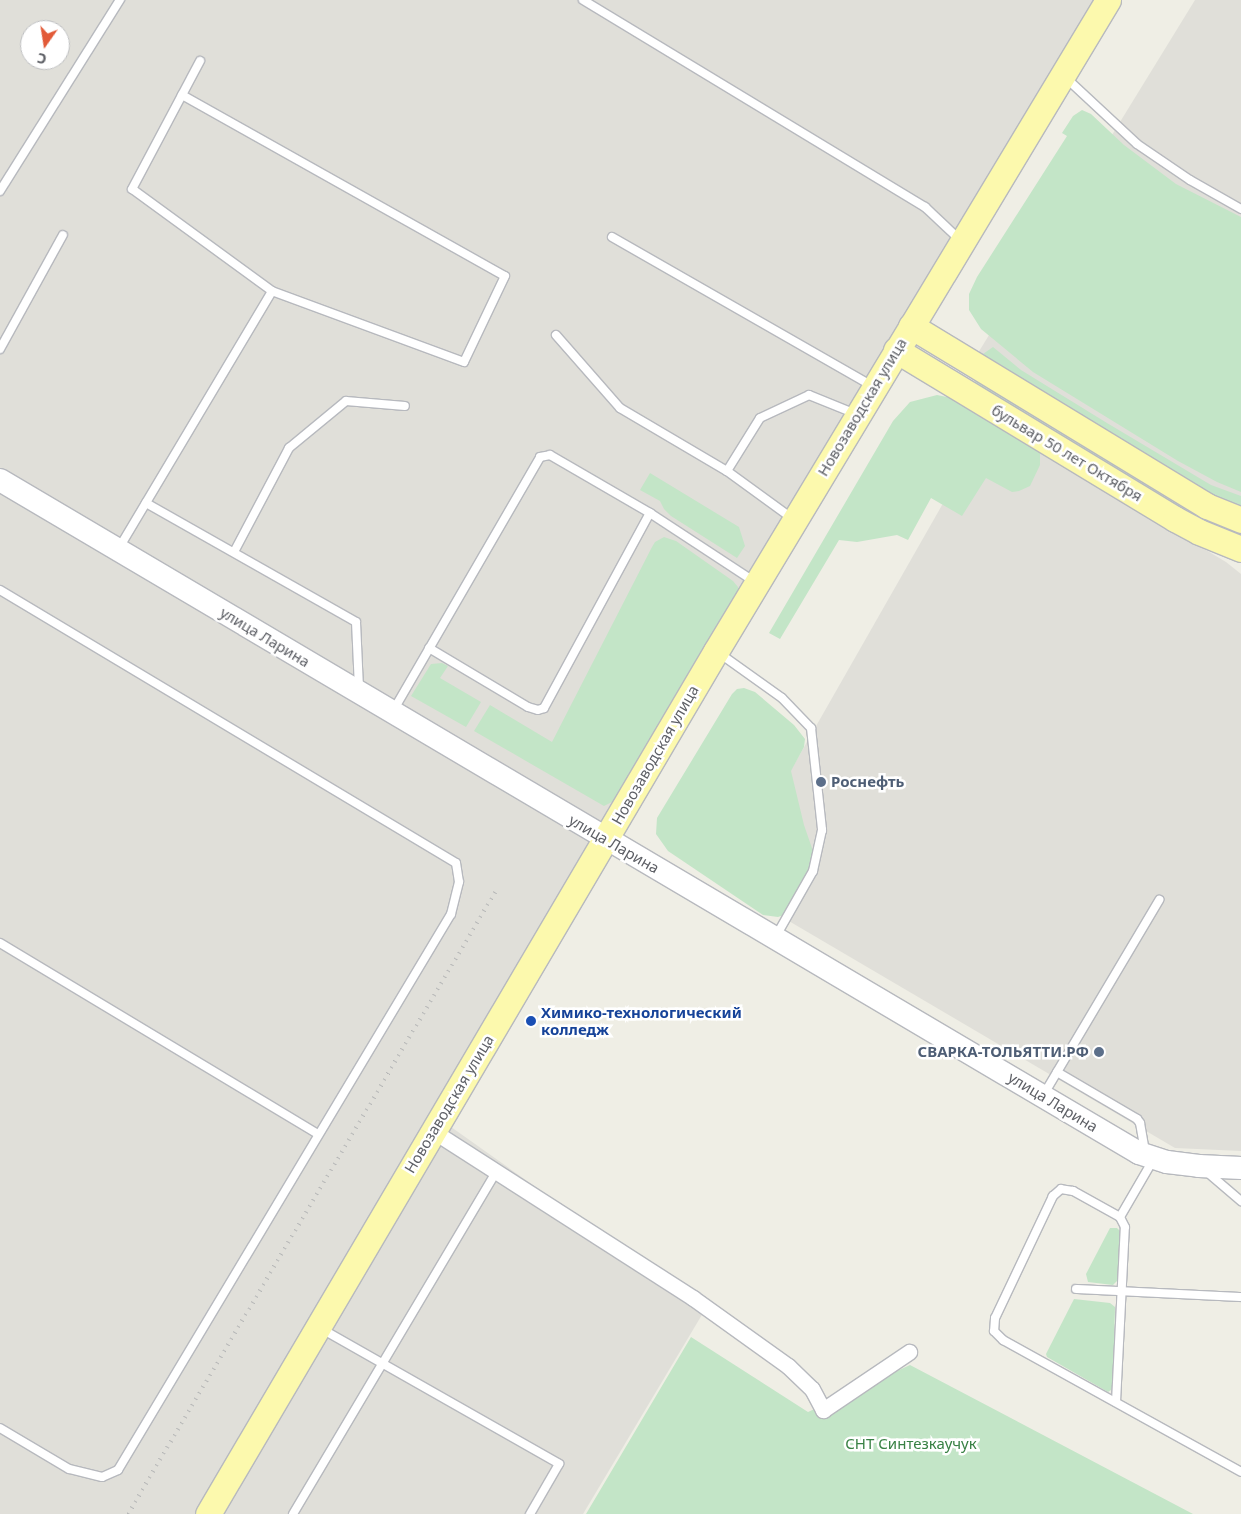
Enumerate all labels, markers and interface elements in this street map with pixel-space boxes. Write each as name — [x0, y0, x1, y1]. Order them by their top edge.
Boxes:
north arrow — [20, 20, 70, 70]
text: С — [35, 49, 48, 69]
street label: Новозаводская улица — [814, 335, 910, 479]
street label: бульвар 50 лет Октября — [988, 401, 1146, 505]
street label: улица Ларина — [217, 603, 313, 671]
street label: Новозаводская улица — [608, 682, 702, 828]
place label: Роснефть — [831, 773, 904, 791]
marker: Роснефть — [815, 776, 827, 788]
street label: улица Ларина — [566, 811, 662, 877]
place label: Химико-технологический колледж — [541, 1003, 742, 1038]
marker: Химико-технологический колледж — [525, 1015, 537, 1027]
street label: Новозаводская улица — [401, 1032, 497, 1176]
place label: СВАРКА-ТОЛЬЯТТИ.РФ — [918, 1043, 1089, 1061]
marker: СВАРКА-ТОЛЬЯТТИ.РФ — [1093, 1046, 1105, 1058]
street label: улица Ларина — [1005, 1068, 1101, 1136]
park label: СНТ Синтезкаучук — [845, 1435, 977, 1453]

